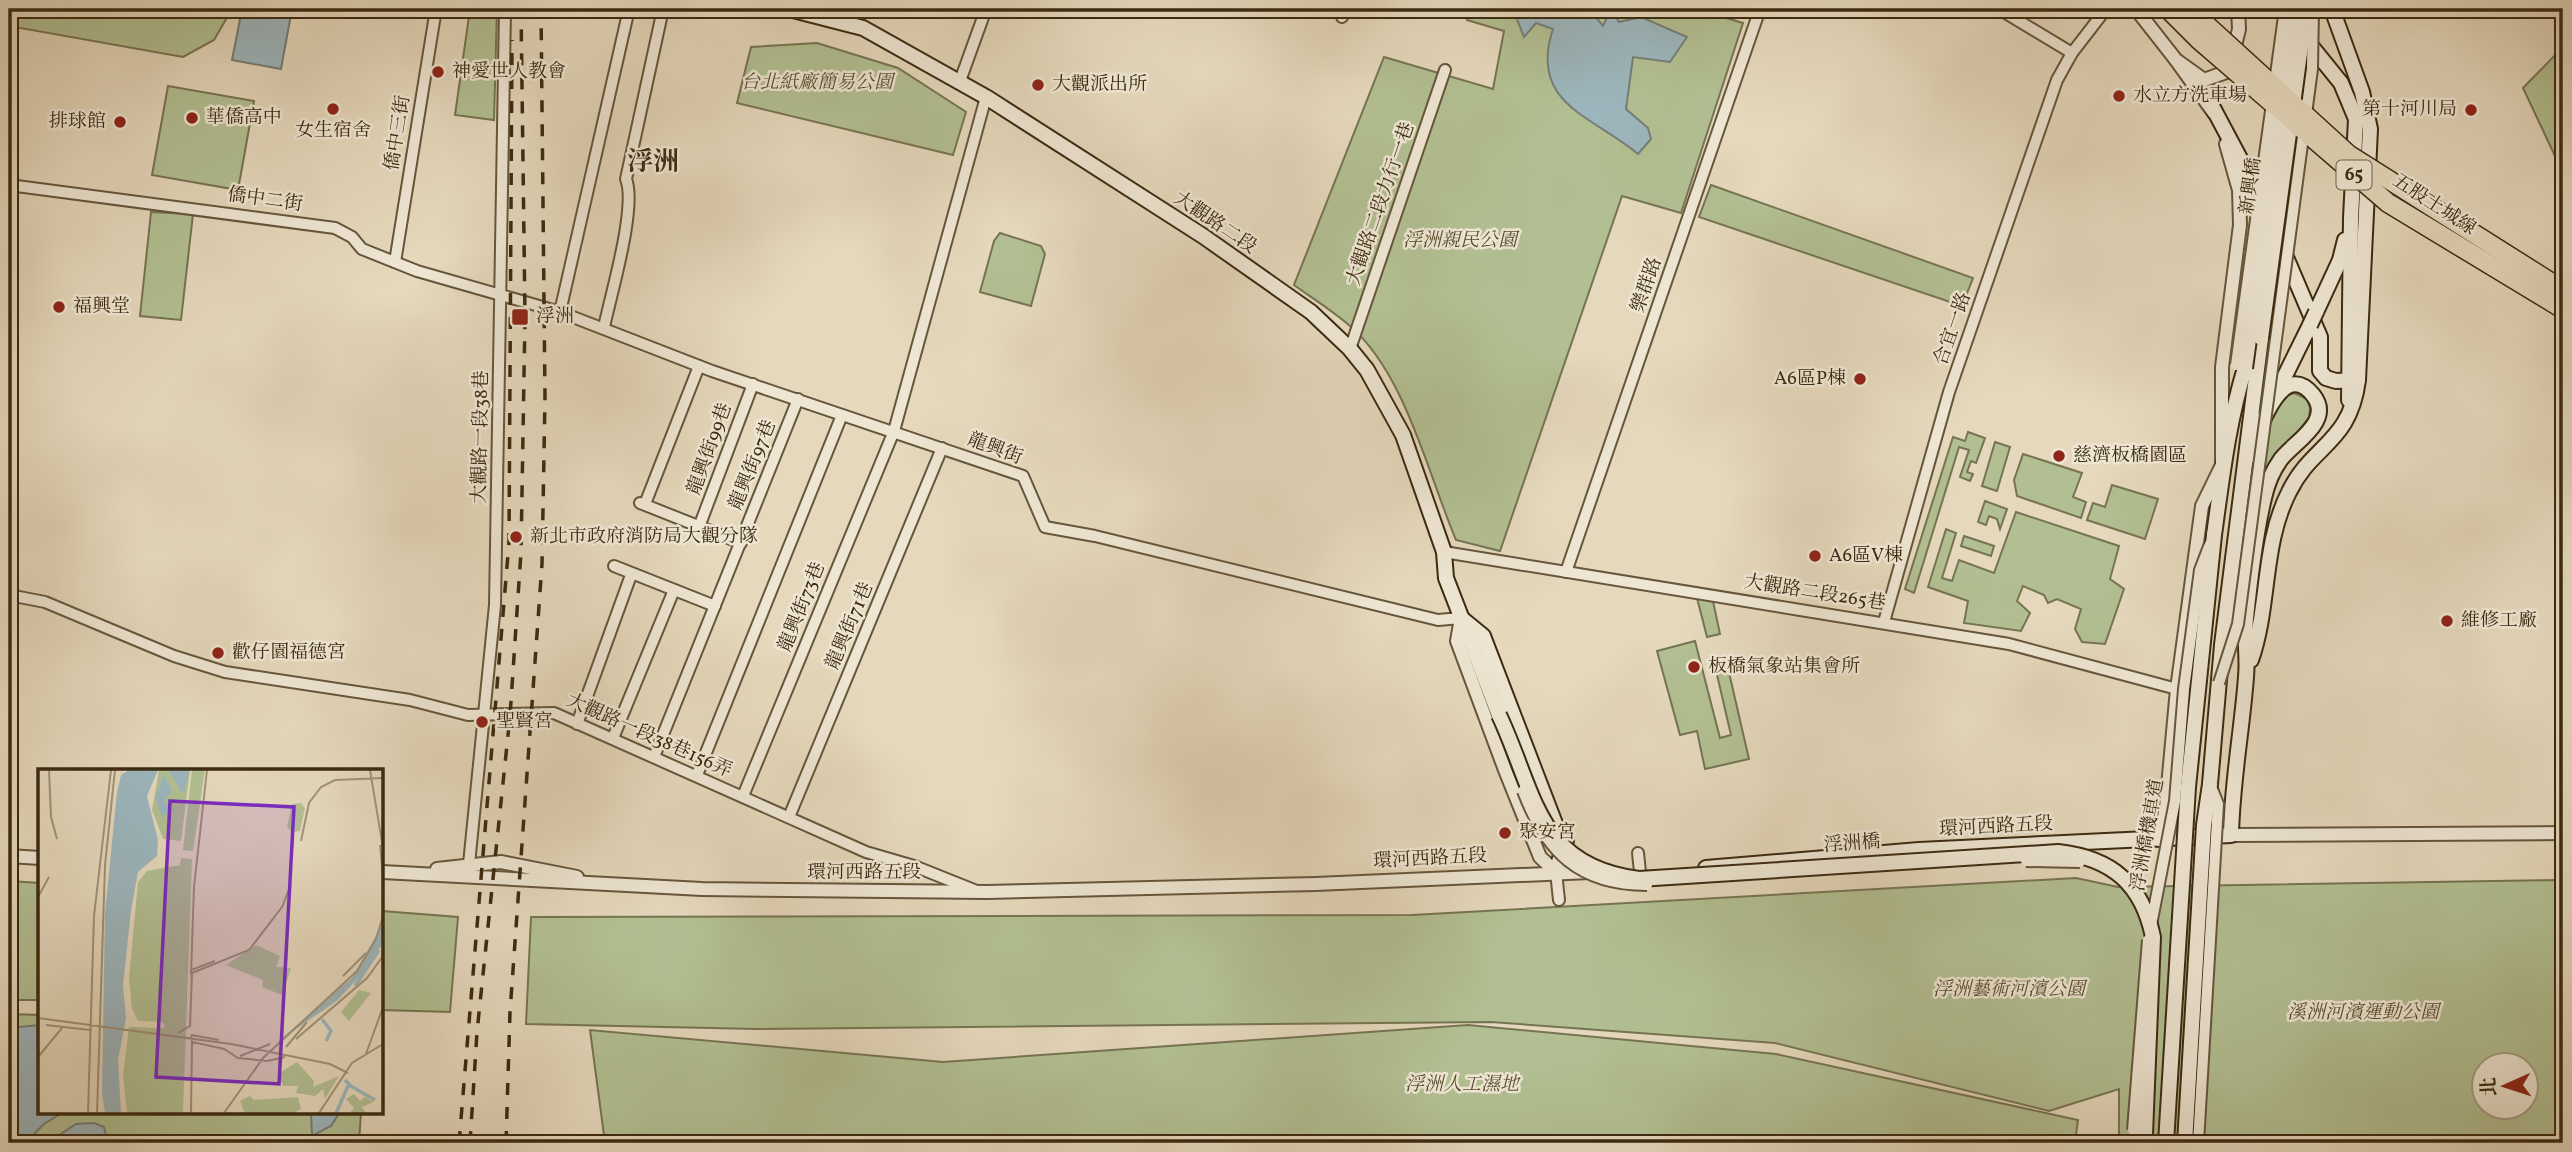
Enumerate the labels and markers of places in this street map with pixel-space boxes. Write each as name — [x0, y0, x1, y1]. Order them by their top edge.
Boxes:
place label: 神愛世人教會 — [452, 59, 566, 85]
marker: 神愛世人教會 — [430, 64, 446, 80]
place label: 大觀派出所 — [1052, 72, 1147, 98]
marker: 大觀派出所 — [1030, 77, 1046, 93]
place label: 水立方洗車場 — [2133, 83, 2247, 109]
marker: 水立方洗車場 — [2111, 88, 2127, 104]
place label: 第十河川局 — [2362, 97, 2457, 123]
marker: 女生宿舍 — [325, 101, 341, 117]
marker: 第十河川局 — [2463, 102, 2479, 118]
place label: 華僑高中 — [206, 105, 282, 131]
place label: 排球館 — [49, 109, 106, 135]
marker: 華僑高中 — [184, 110, 200, 126]
marker: 排球館 — [112, 114, 128, 130]
place label: 女生宿舍 — [295, 118, 371, 144]
place label: 福興堂 — [73, 294, 130, 320]
marker: 福興堂 — [51, 299, 67, 315]
place label: 浮洲 — [536, 304, 574, 330]
marker: 浮洲 — [510, 307, 530, 327]
place label: A6區P棟 — [1774, 366, 1846, 392]
marker: A6區P棟 — [1852, 371, 1868, 387]
place label: 慈濟板橋園區 — [2073, 443, 2187, 469]
marker: 慈濟板橋園區 — [2051, 448, 2067, 464]
place label: 新北市政府消防局大觀分隊 — [530, 524, 758, 550]
marker: 新北市政府消防局大觀分隊 — [508, 529, 524, 545]
place label: A6區V棟 — [1829, 543, 1903, 569]
marker: A6區V棟 — [1807, 548, 1823, 564]
place label: 維修工廠 — [2461, 608, 2537, 634]
marker: 維修工廠 — [2439, 613, 2455, 629]
place label: 歡仔園福德宮 — [232, 640, 346, 666]
marker: 歡仔園福德宮 — [210, 645, 226, 661]
place label: 板橋氣象站集會所 — [1708, 654, 1860, 680]
marker: 板橋氣象站集會所 — [1686, 659, 1702, 675]
place label: 聖賢宮 — [496, 709, 553, 735]
marker: 聖賢宮 — [474, 714, 490, 730]
place label: 聚安宮 — [1519, 820, 1576, 846]
marker: 聚安宮 — [1497, 825, 1513, 841]

